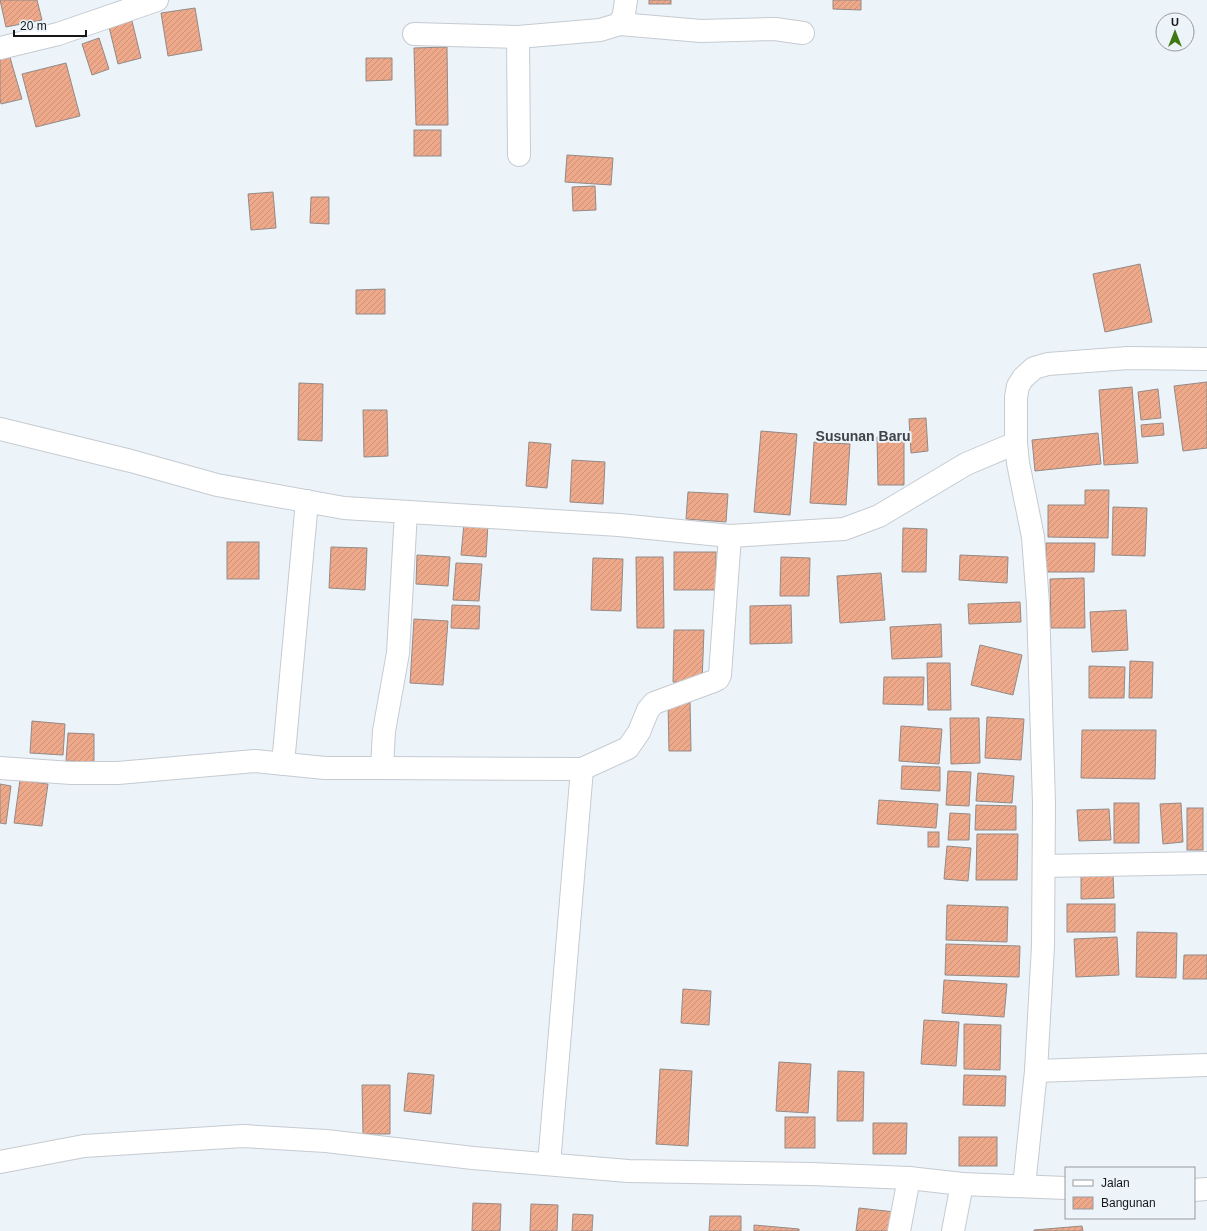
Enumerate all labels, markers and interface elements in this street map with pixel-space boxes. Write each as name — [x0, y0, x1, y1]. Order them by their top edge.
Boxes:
scale bar — [14, 12, 86, 38]
north arrow — [1155, 12, 1195, 52]
text: U — [1171, 16, 1179, 28]
text: 20 m — [20, 19, 47, 33]
district label: Susunan Baru — [816, 428, 910, 444]
legend — [1065, 1167, 1195, 1219]
text: Jalan — [1101, 1176, 1130, 1190]
text: Bangunan — [1101, 1196, 1156, 1210]

